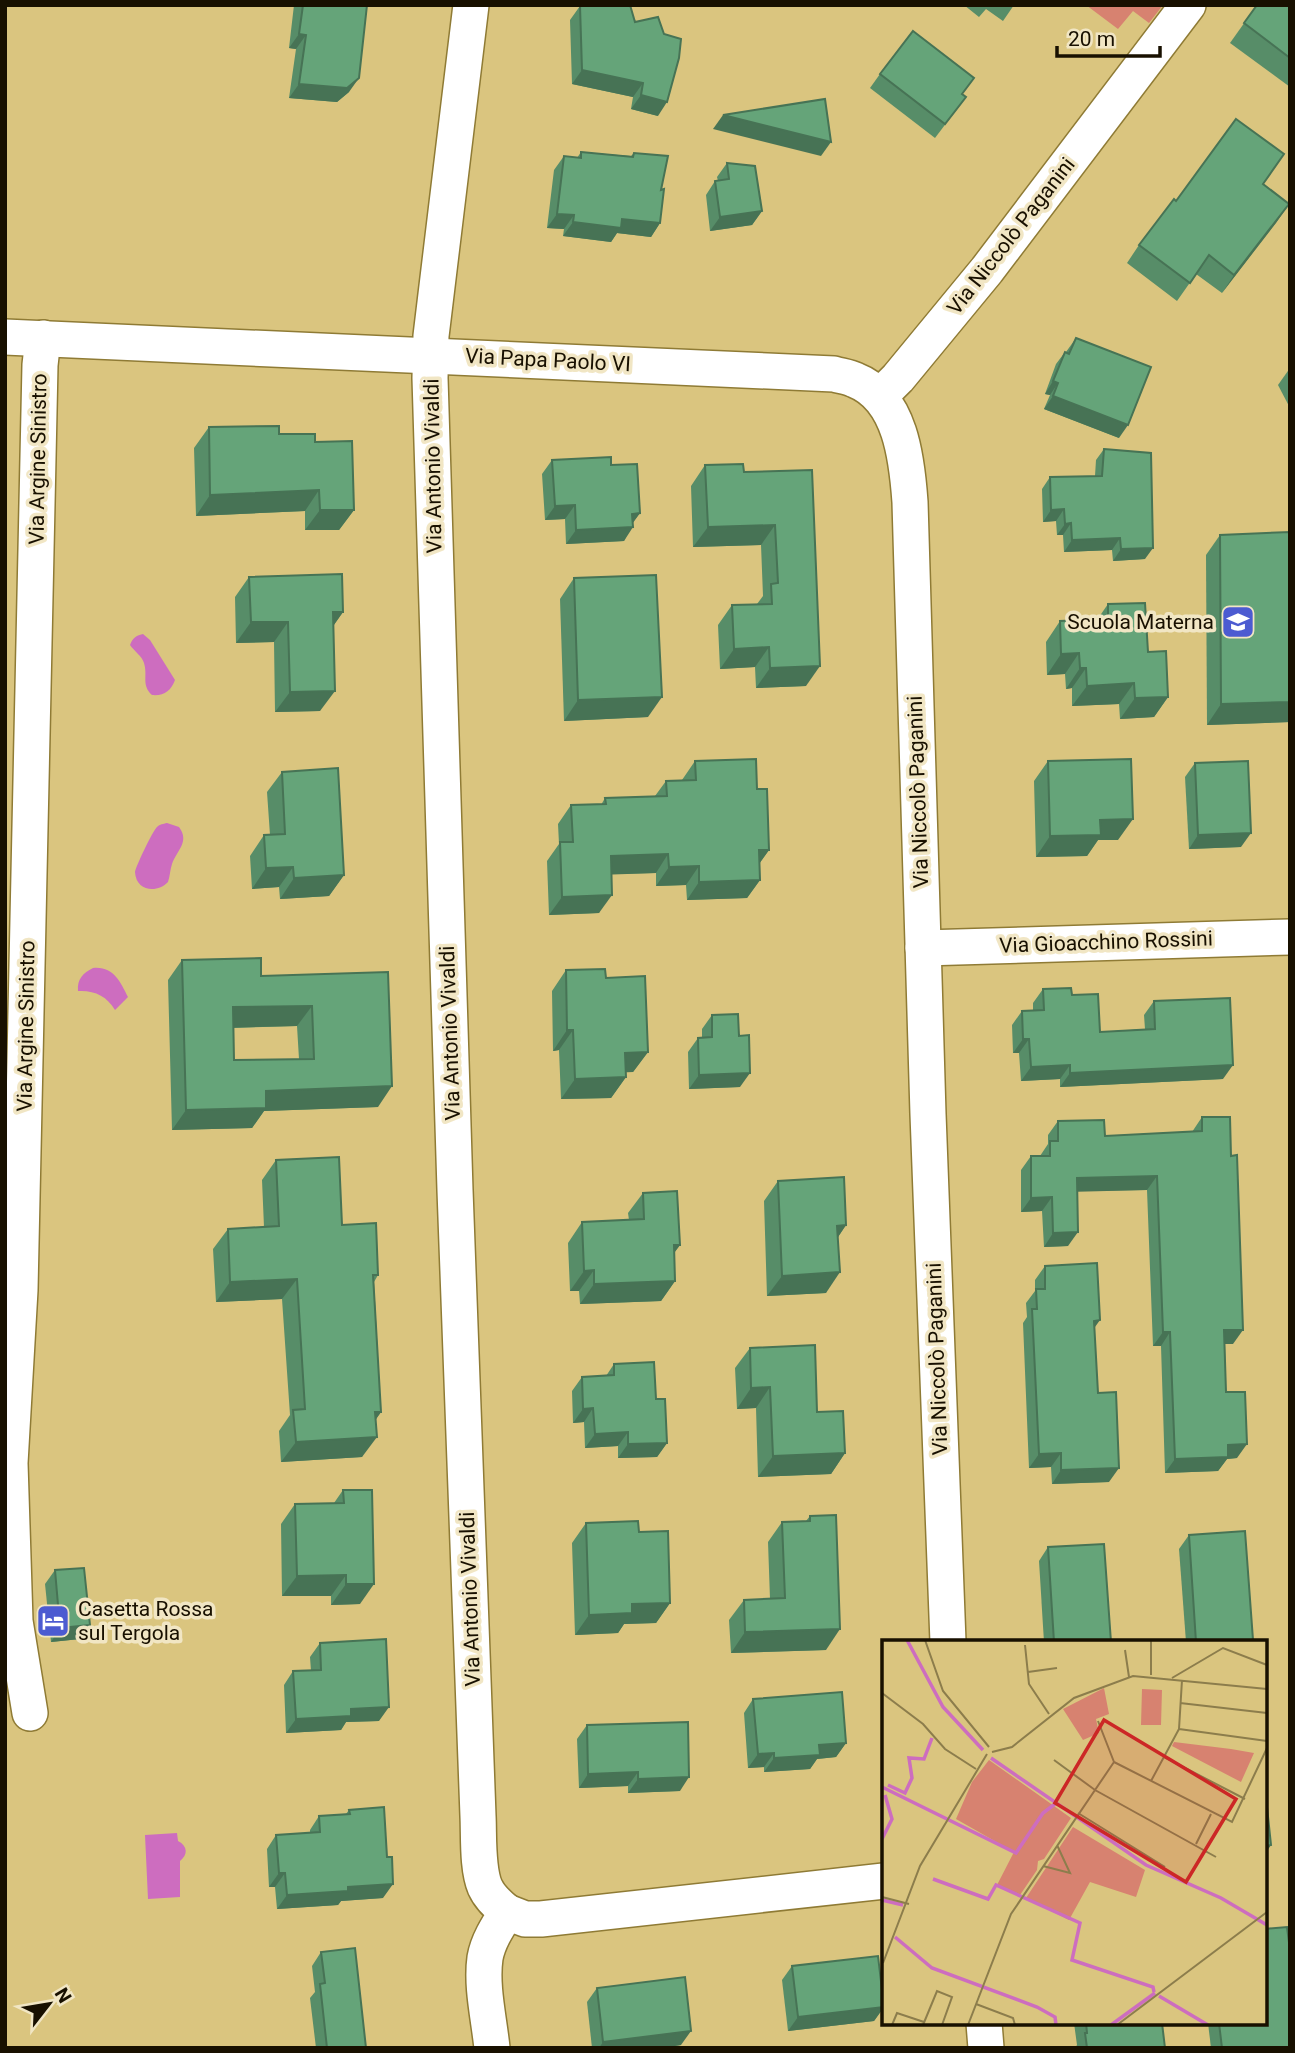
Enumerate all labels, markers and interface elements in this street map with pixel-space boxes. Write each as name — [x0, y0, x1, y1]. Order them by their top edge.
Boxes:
scale bar — [1057, 14, 1160, 58]
text: 20 m — [1068, 27, 1115, 51]
street label: Via Niccolò Paganini — [942, 153, 1080, 319]
street label: Via Papa Paolo VI — [464, 344, 632, 376]
street label: Via Argine Sinistro — [25, 373, 51, 545]
street label: Via Antonio Vivaldi — [419, 378, 447, 554]
school or university icon: Scuola Materna — [1219, 603, 1257, 641]
place label: Scuola Materna — [1067, 610, 1214, 634]
street label: Via Niccolò Paganini — [903, 695, 933, 889]
street label: Via Gioacchino Rossini — [999, 926, 1213, 958]
street label: Via Argine Sinistro — [13, 940, 39, 1112]
street label: Via Antonio Vivaldi — [435, 945, 465, 1121]
street label: Via Niccolò Paganini — [922, 1262, 952, 1456]
street label: Via Antonio Vivaldi — [455, 1511, 485, 1687]
place label: Casetta Rossa sul Tergola — [78, 1597, 213, 1645]
hotel icon: Casetta Rossa sul Tergola — [34, 1602, 72, 1640]
inset map — [882, 1640, 1267, 2025]
north arrow — [14, 1969, 84, 2039]
text: N — [50, 1984, 76, 2007]

